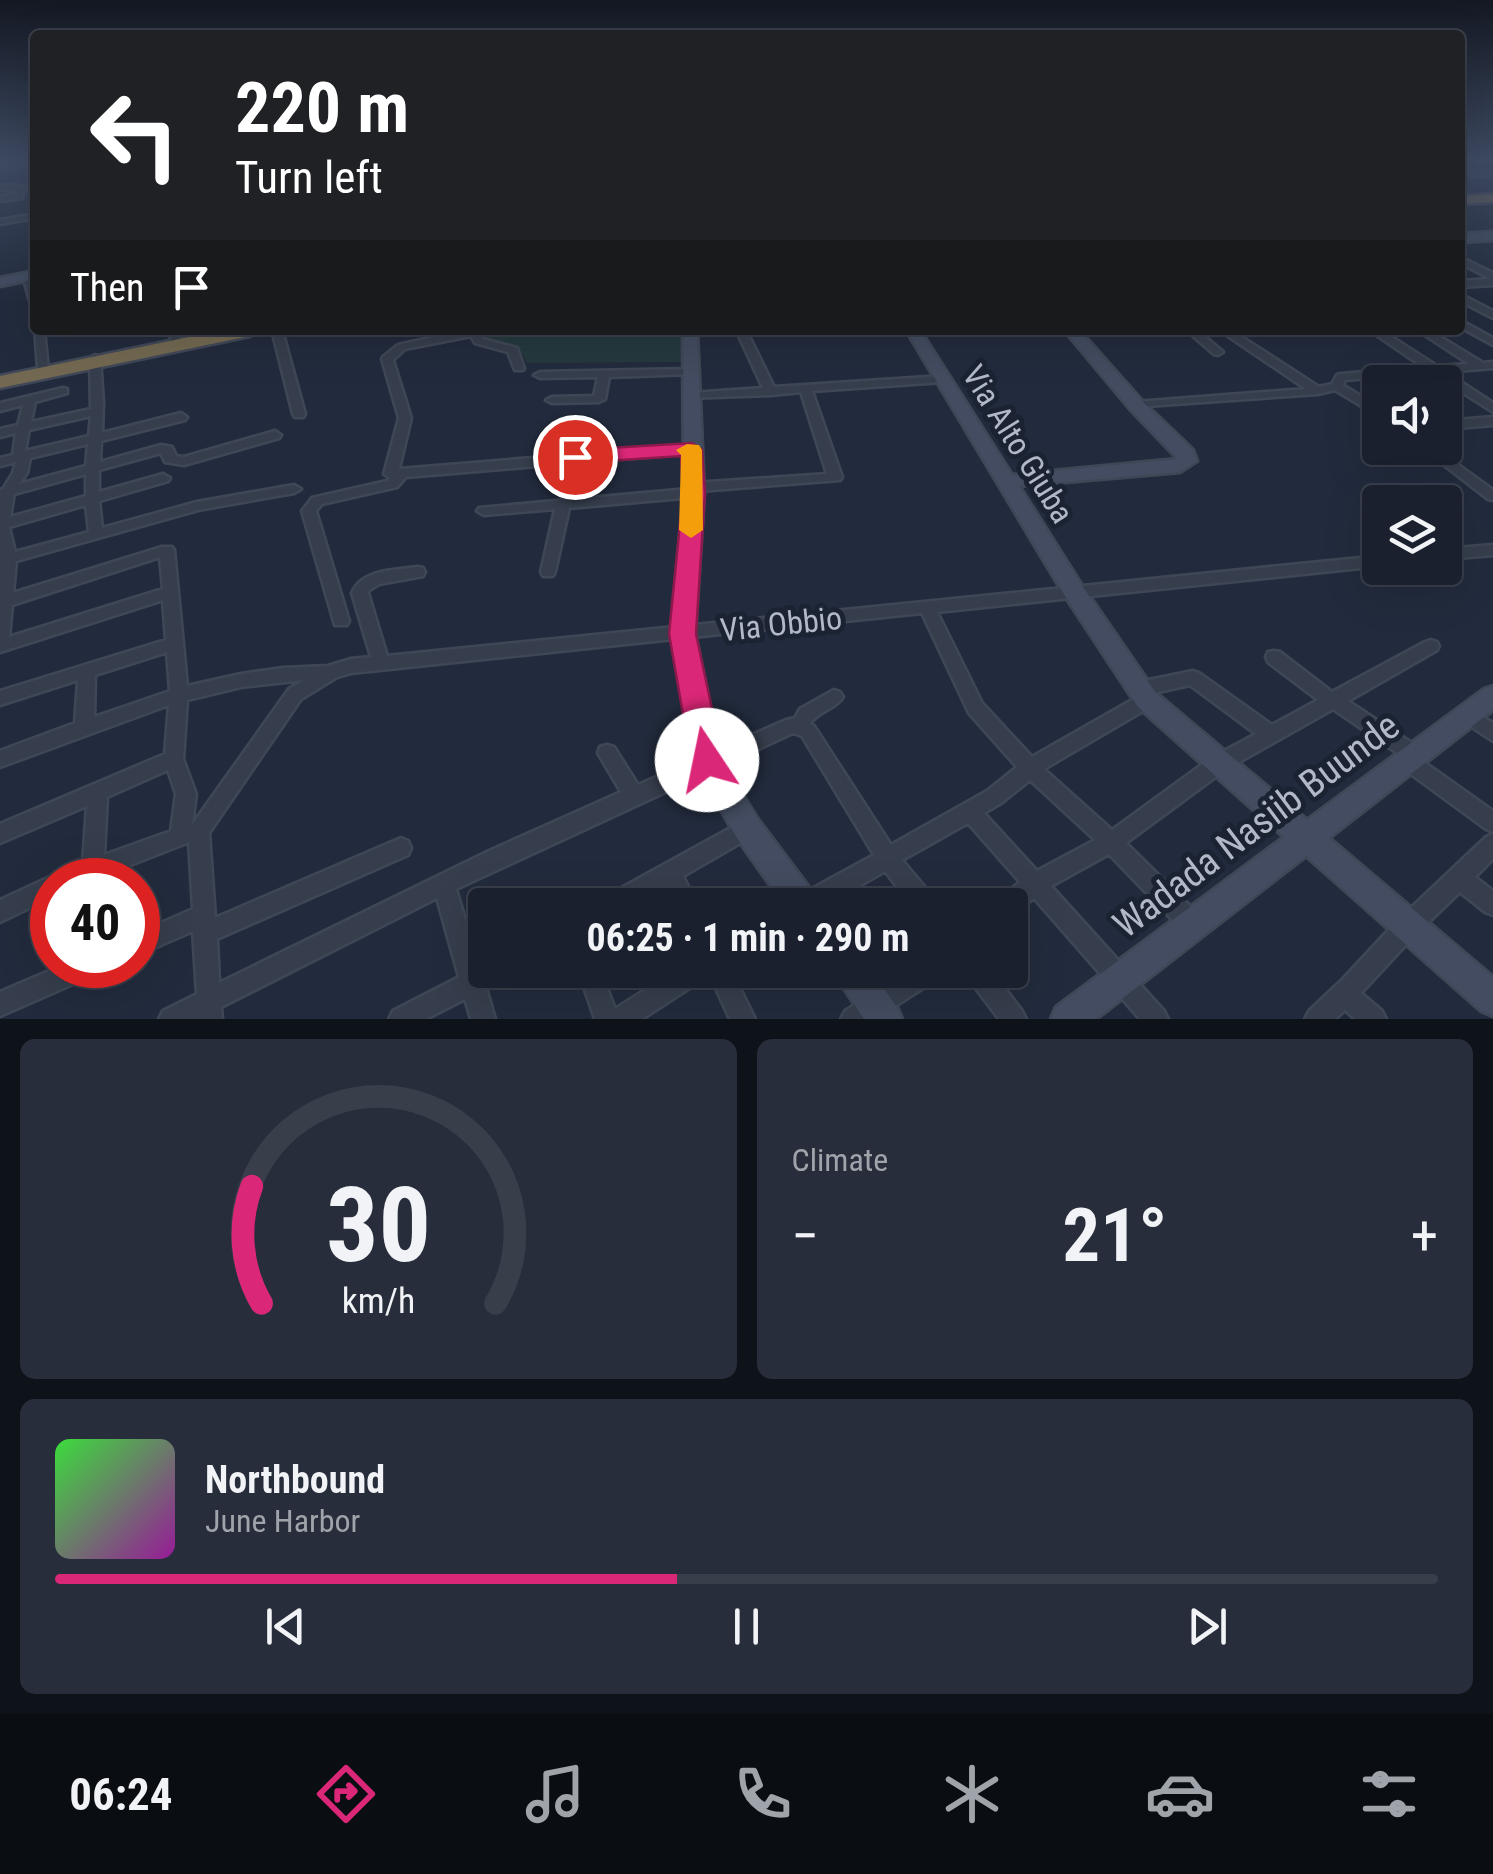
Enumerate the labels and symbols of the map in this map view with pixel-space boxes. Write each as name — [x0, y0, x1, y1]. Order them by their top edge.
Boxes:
street label: Via Alto Giuba — [954, 358, 1082, 530]
pin — [533, 415, 618, 500]
street label: Via Obbio — [718, 599, 844, 649]
street label: Wadada Nasiib Buunde — [1105, 703, 1407, 947]
position arrow — [655, 708, 759, 812]
speed limit sign: 40 — [30, 858, 160, 988]

